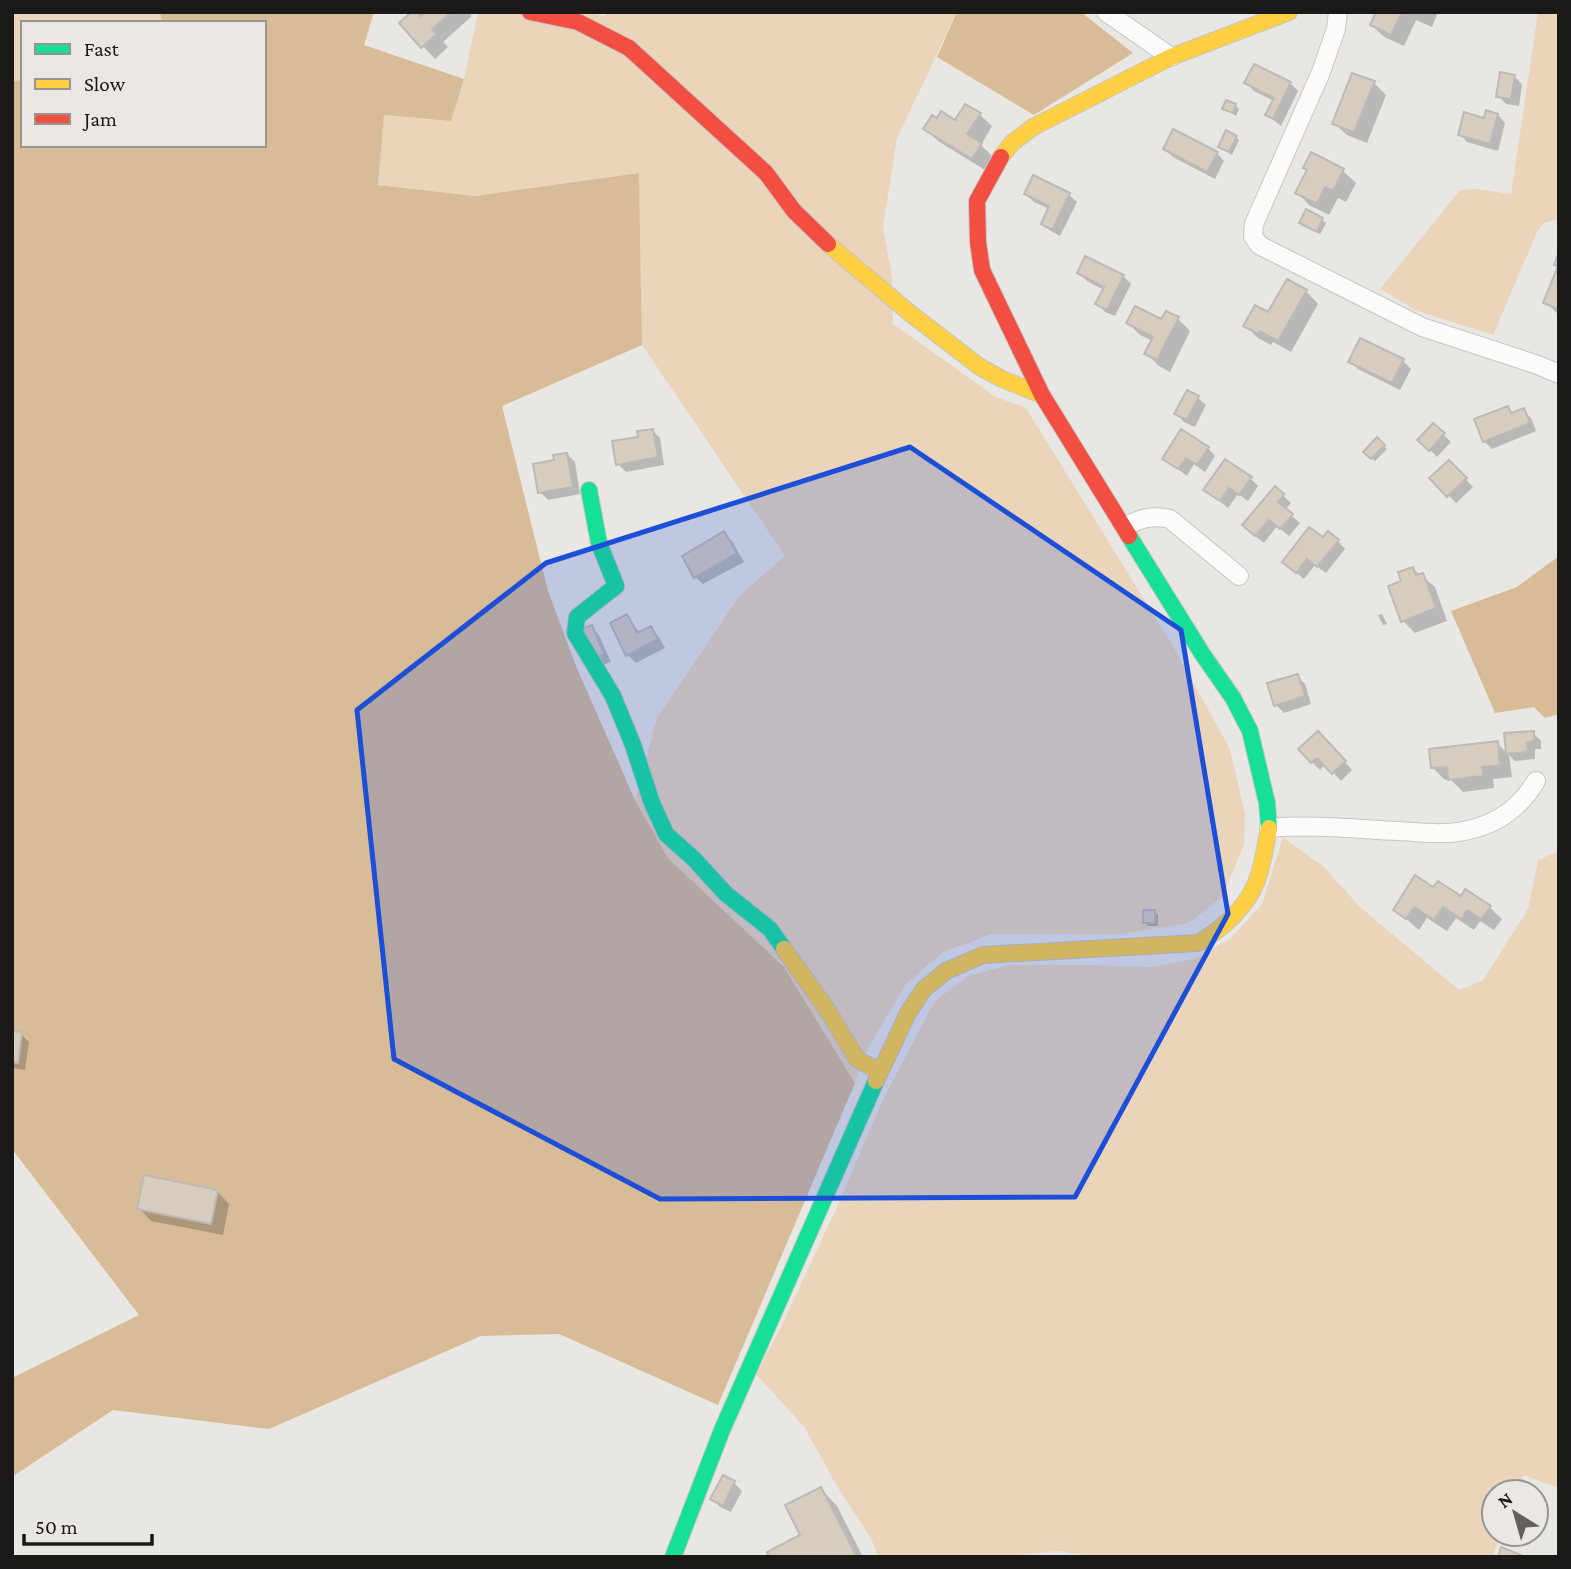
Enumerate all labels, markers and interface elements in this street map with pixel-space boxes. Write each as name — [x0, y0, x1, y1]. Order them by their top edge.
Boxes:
legend — [21, 21, 266, 147]
text: Fast — [84, 37, 120, 61]
text: Slow — [84, 72, 126, 96]
text: Jam — [82, 107, 117, 131]
north arrow — [1480, 1478, 1550, 1548]
text: N — [1494, 1488, 1517, 1512]
scale bar — [24, 1502, 152, 1546]
text: 50 m — [35, 1515, 78, 1539]

